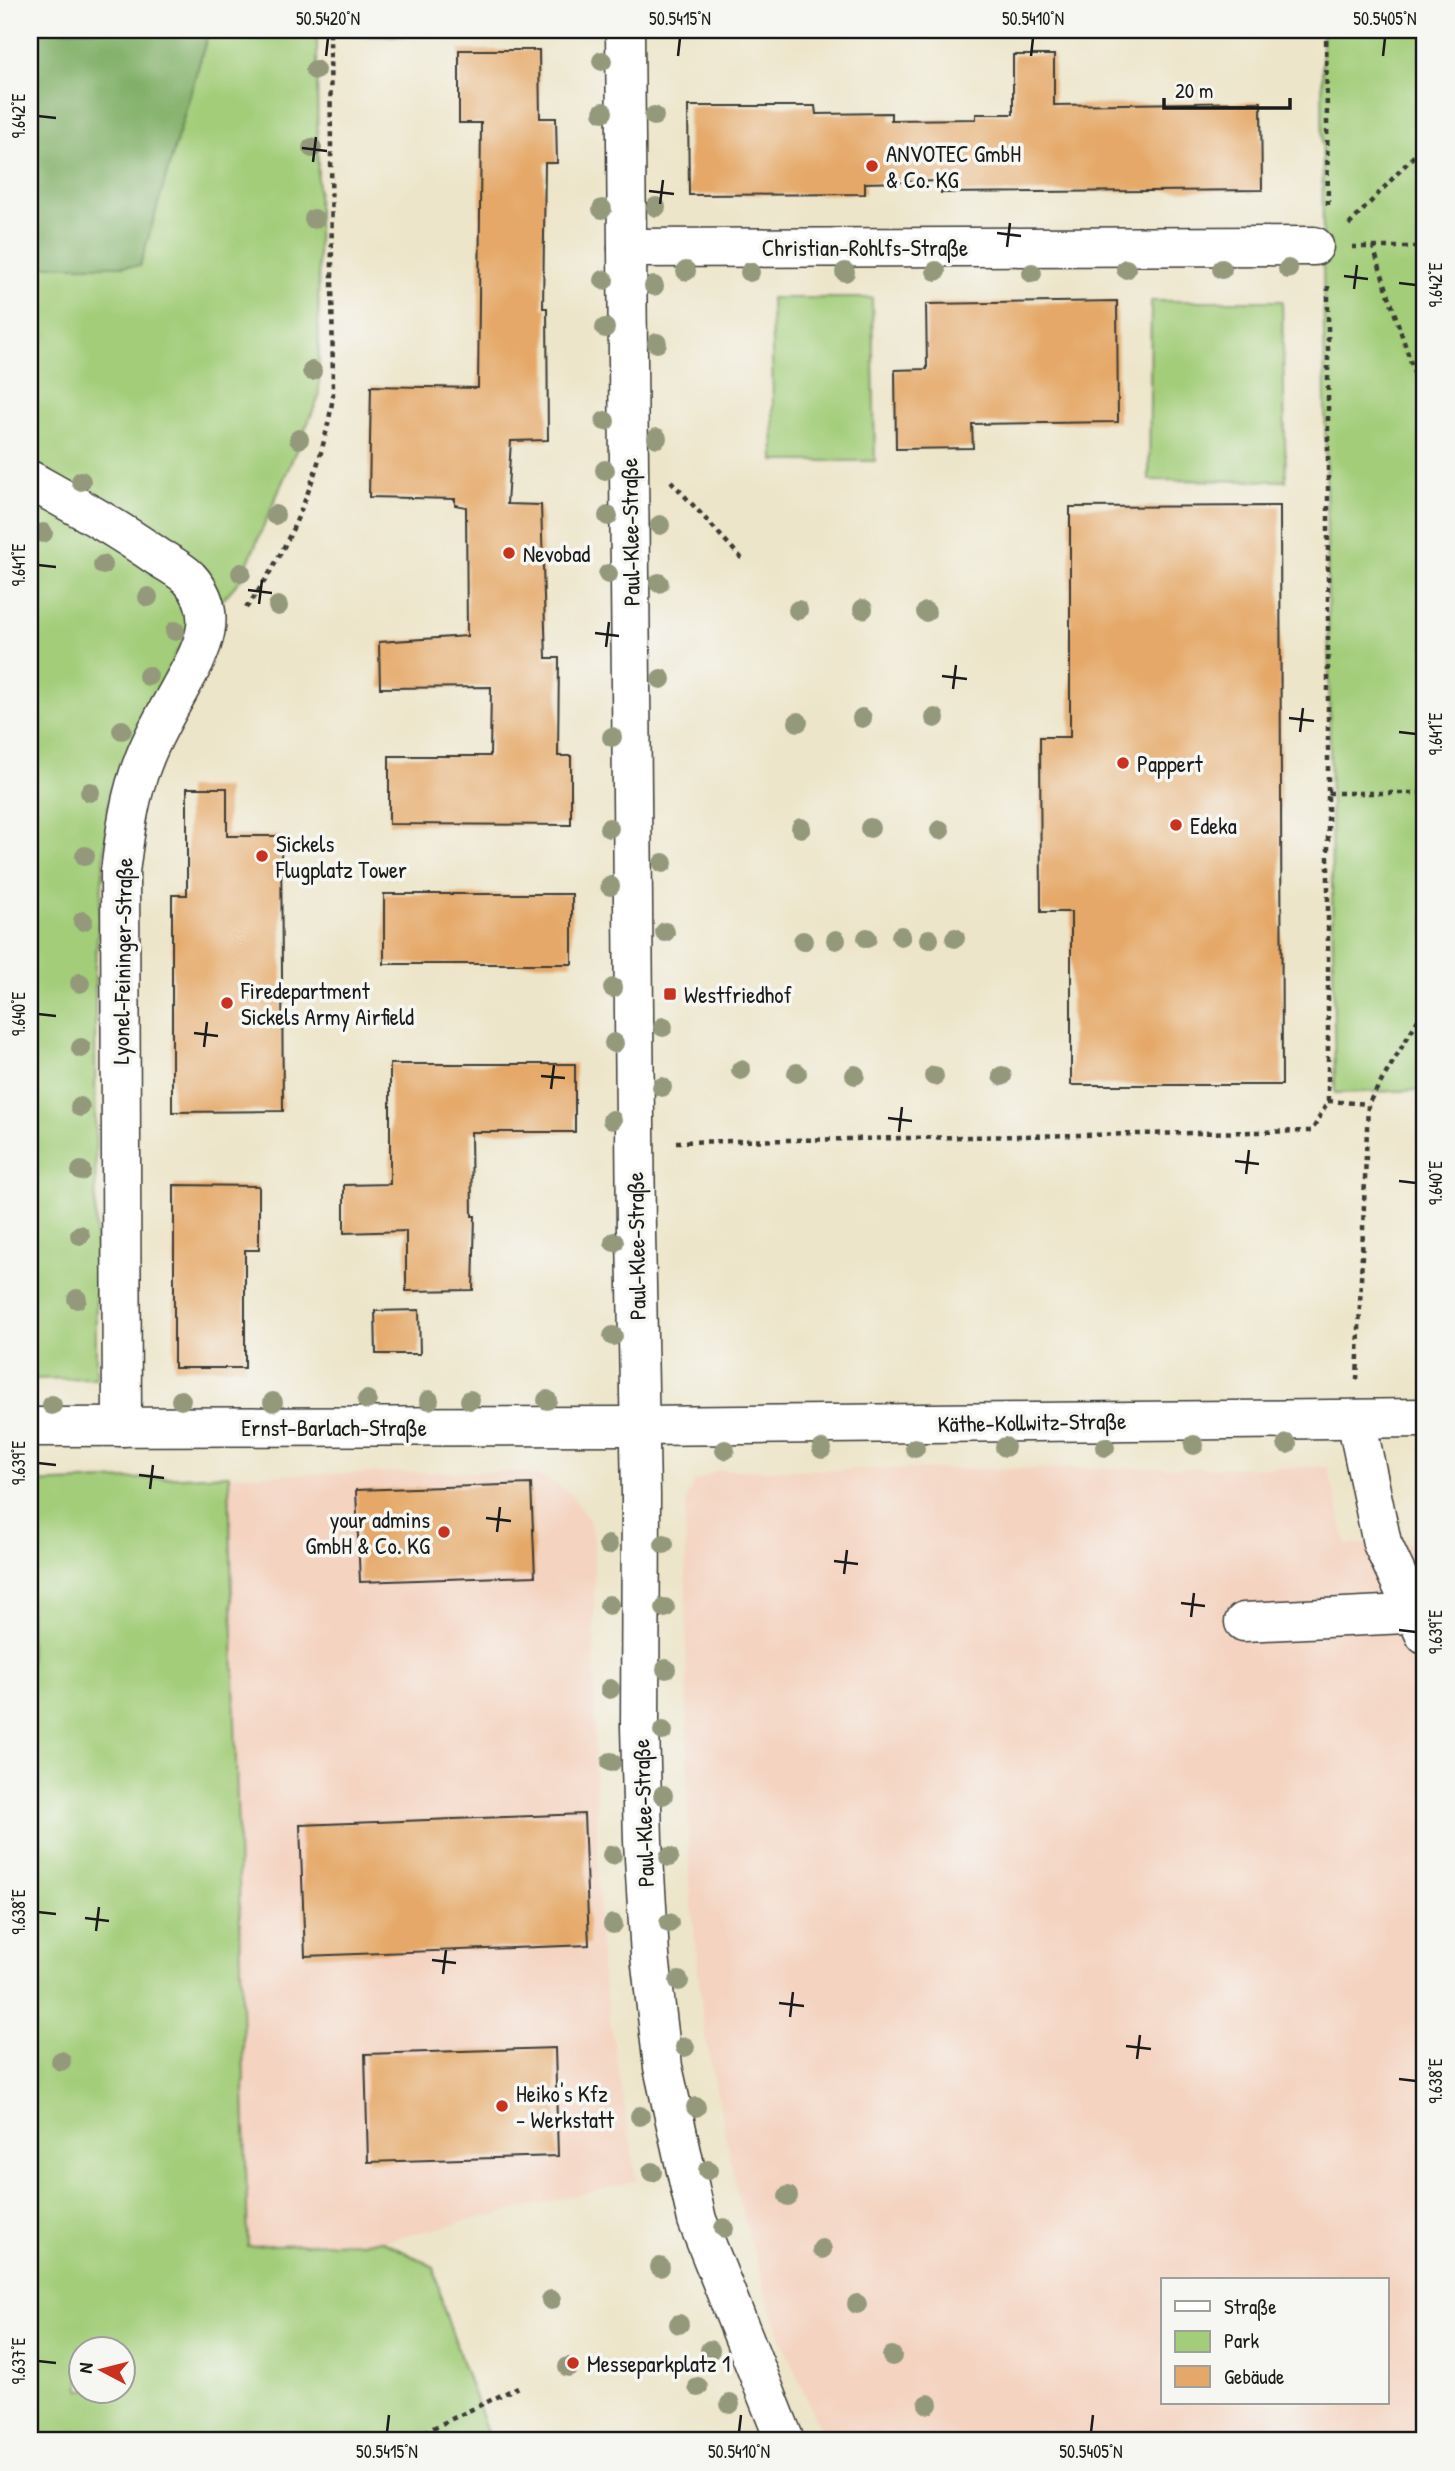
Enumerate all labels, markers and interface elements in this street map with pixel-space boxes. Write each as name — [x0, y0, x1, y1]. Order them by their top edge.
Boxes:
text: 50.5420°N — [296, 6, 360, 31]
text: 50.5415°N — [649, 6, 711, 31]
text: 50.5410°N — [1002, 6, 1064, 31]
text: 50.5405°N — [1353, 6, 1417, 31]
scale bar — [1164, 66, 1290, 110]
text: 20 m — [1175, 76, 1213, 105]
text: 9.642°E — [6, 93, 31, 138]
place label: ANVOTEC GmbH & Co. KG — [886, 138, 1021, 195]
marker: ANVOTEC GmbH & Co. KG — [864, 158, 880, 174]
street label: Christian-Rohlfs-Straße — [762, 232, 968, 263]
text: 9.642°E — [1423, 262, 1448, 307]
street label: Paul-Klee-Straße — [613, 458, 647, 606]
place label: Nevobad — [523, 538, 590, 569]
text: 9.641°E — [6, 543, 31, 587]
marker: Nevobad — [501, 545, 517, 561]
text: 9.641°E — [1423, 712, 1448, 756]
place label: Pappert — [1137, 748, 1204, 779]
marker: Pappert — [1115, 755, 1131, 771]
place label: Edeka — [1190, 810, 1237, 841]
marker: Edeka — [1168, 817, 1184, 833]
place label: Sickels Flugplatz Tower — [275, 828, 407, 885]
marker: Sickels Flugplatz Tower — [254, 848, 270, 864]
street label: Lyonel-Feininger-Straße — [105, 857, 139, 1065]
place label: Firedepartment Sickels Army Airfield — [240, 975, 414, 1032]
place label: Westfriedhof — [684, 979, 792, 1010]
marker: Westfriedhof — [662, 986, 678, 1002]
text: 9.640°E — [6, 992, 31, 1036]
marker: Firedepartment Sickels Army Airfield — [219, 995, 235, 1011]
text: 9.640°E — [1423, 1161, 1448, 1205]
street label: Paul-Klee-Straße — [619, 1172, 653, 1320]
street label: Käthe-Kollwitz-Straße — [937, 1405, 1127, 1439]
street label: Ernst-Barlach-Straße — [241, 1412, 427, 1443]
text: 9.639°E — [6, 1441, 31, 1485]
place label: your admins GmbH & Co. KG — [305, 1504, 430, 1561]
marker: your admins GmbH & Co. KG — [436, 1524, 452, 1540]
text: 9.639°E — [1423, 1610, 1448, 1654]
street label: Paul-Klee-Straße — [625, 1738, 661, 1888]
text: 9.638°E — [6, 1889, 31, 1935]
text: 9.638°E — [1423, 2058, 1448, 2104]
place label: Heiko's Kfz - Werkstatt — [516, 2078, 615, 2135]
marker: Heiko's Kfz - Werkstatt — [494, 2098, 510, 2114]
legend — [1161, 2278, 1388, 2404]
text: Straße — [1224, 2292, 1277, 2321]
text: Park — [1224, 2326, 1259, 2355]
north arrow — [66, 2334, 136, 2404]
text: 9.637°E — [6, 2338, 31, 2384]
place label: Messeparkplatz 1 — [587, 2348, 730, 2379]
marker: Messeparkplatz 1 — [565, 2355, 581, 2371]
text: N — [72, 2361, 99, 2375]
text: Gebäude — [1224, 2362, 1284, 2391]
text: 50.5415°N — [356, 2439, 418, 2464]
text: 50.5410°N — [708, 2439, 770, 2464]
text: 50.5405°N — [1059, 2439, 1123, 2464]

